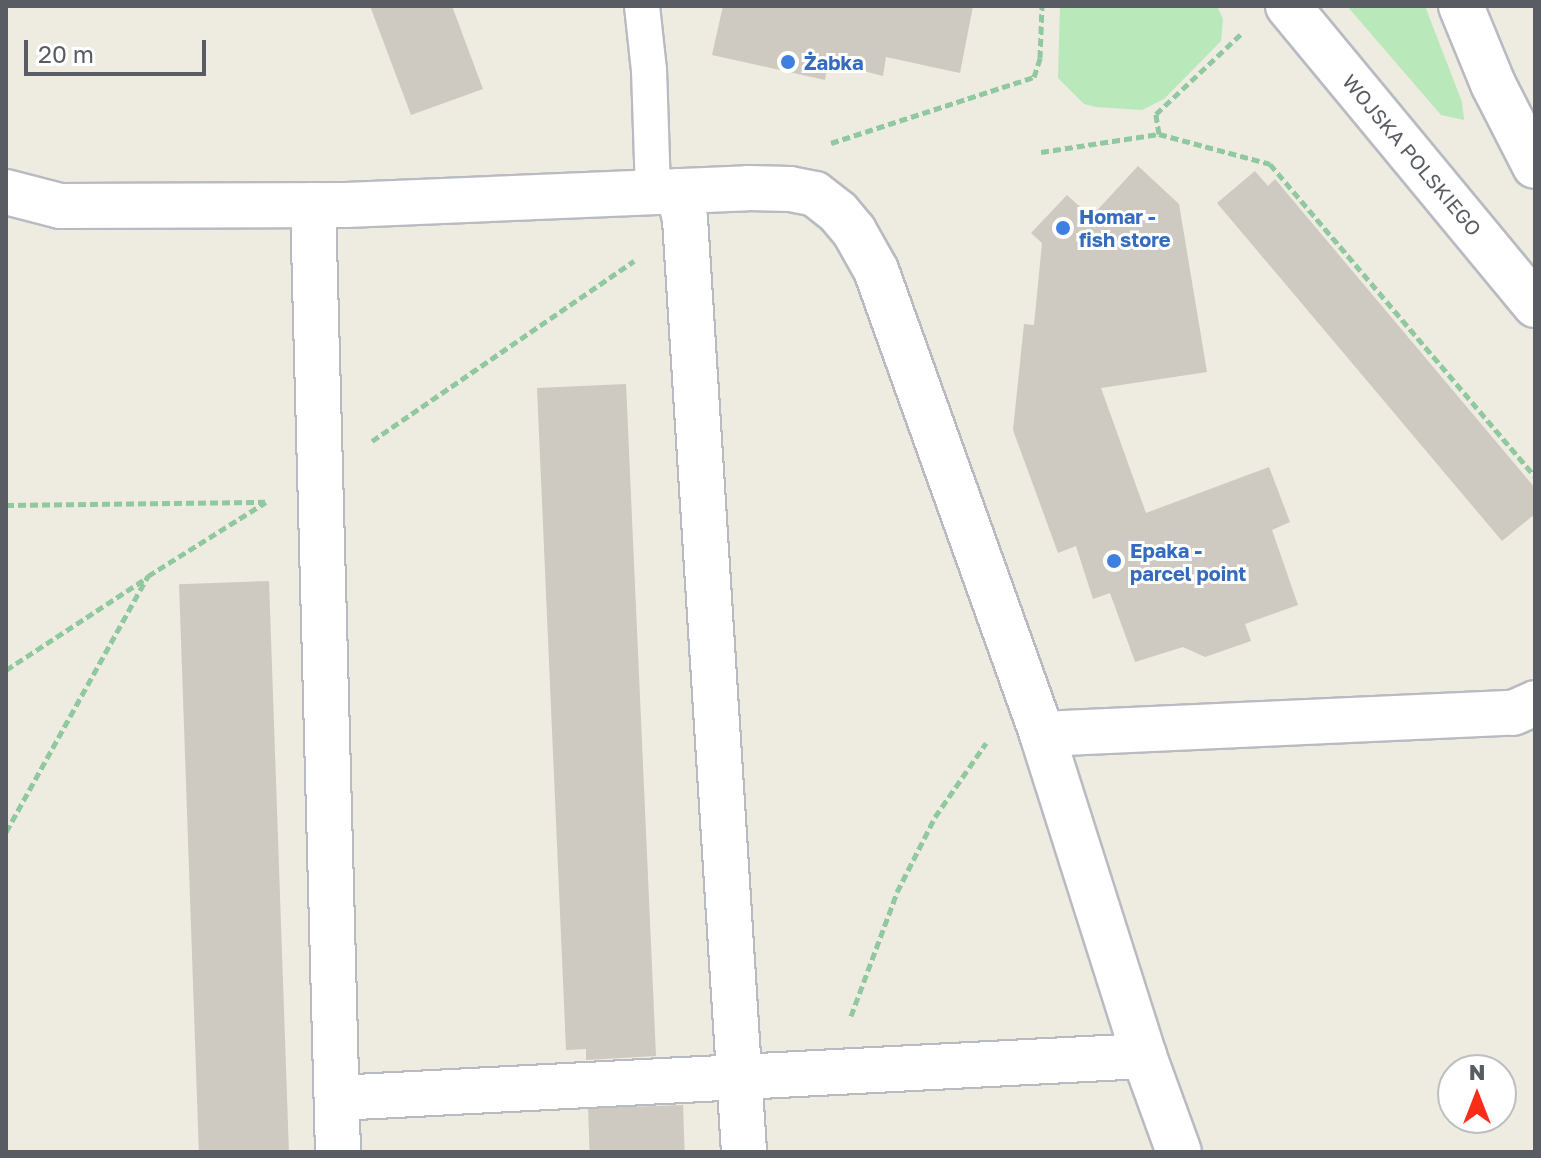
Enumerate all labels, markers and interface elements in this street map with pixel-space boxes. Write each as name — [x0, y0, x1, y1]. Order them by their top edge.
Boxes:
scale bar — [28, 24, 210, 74]
text: 20 m — [38, 39, 94, 68]
place label: Żabka — [804, 50, 863, 74]
marker: Żabka — [779, 53, 797, 71]
street label: WOJSKA POLSKIEGO — [1338, 70, 1486, 240]
place label: Homar - fish store — [1079, 204, 1170, 251]
marker: Homar - fish store — [1054, 219, 1072, 237]
place label: Epaka - parcel point — [1130, 538, 1246, 585]
marker: Epaka - parcel point — [1105, 552, 1123, 570]
north arrow — [1437, 1054, 1517, 1134]
text: N — [1469, 1058, 1485, 1085]

